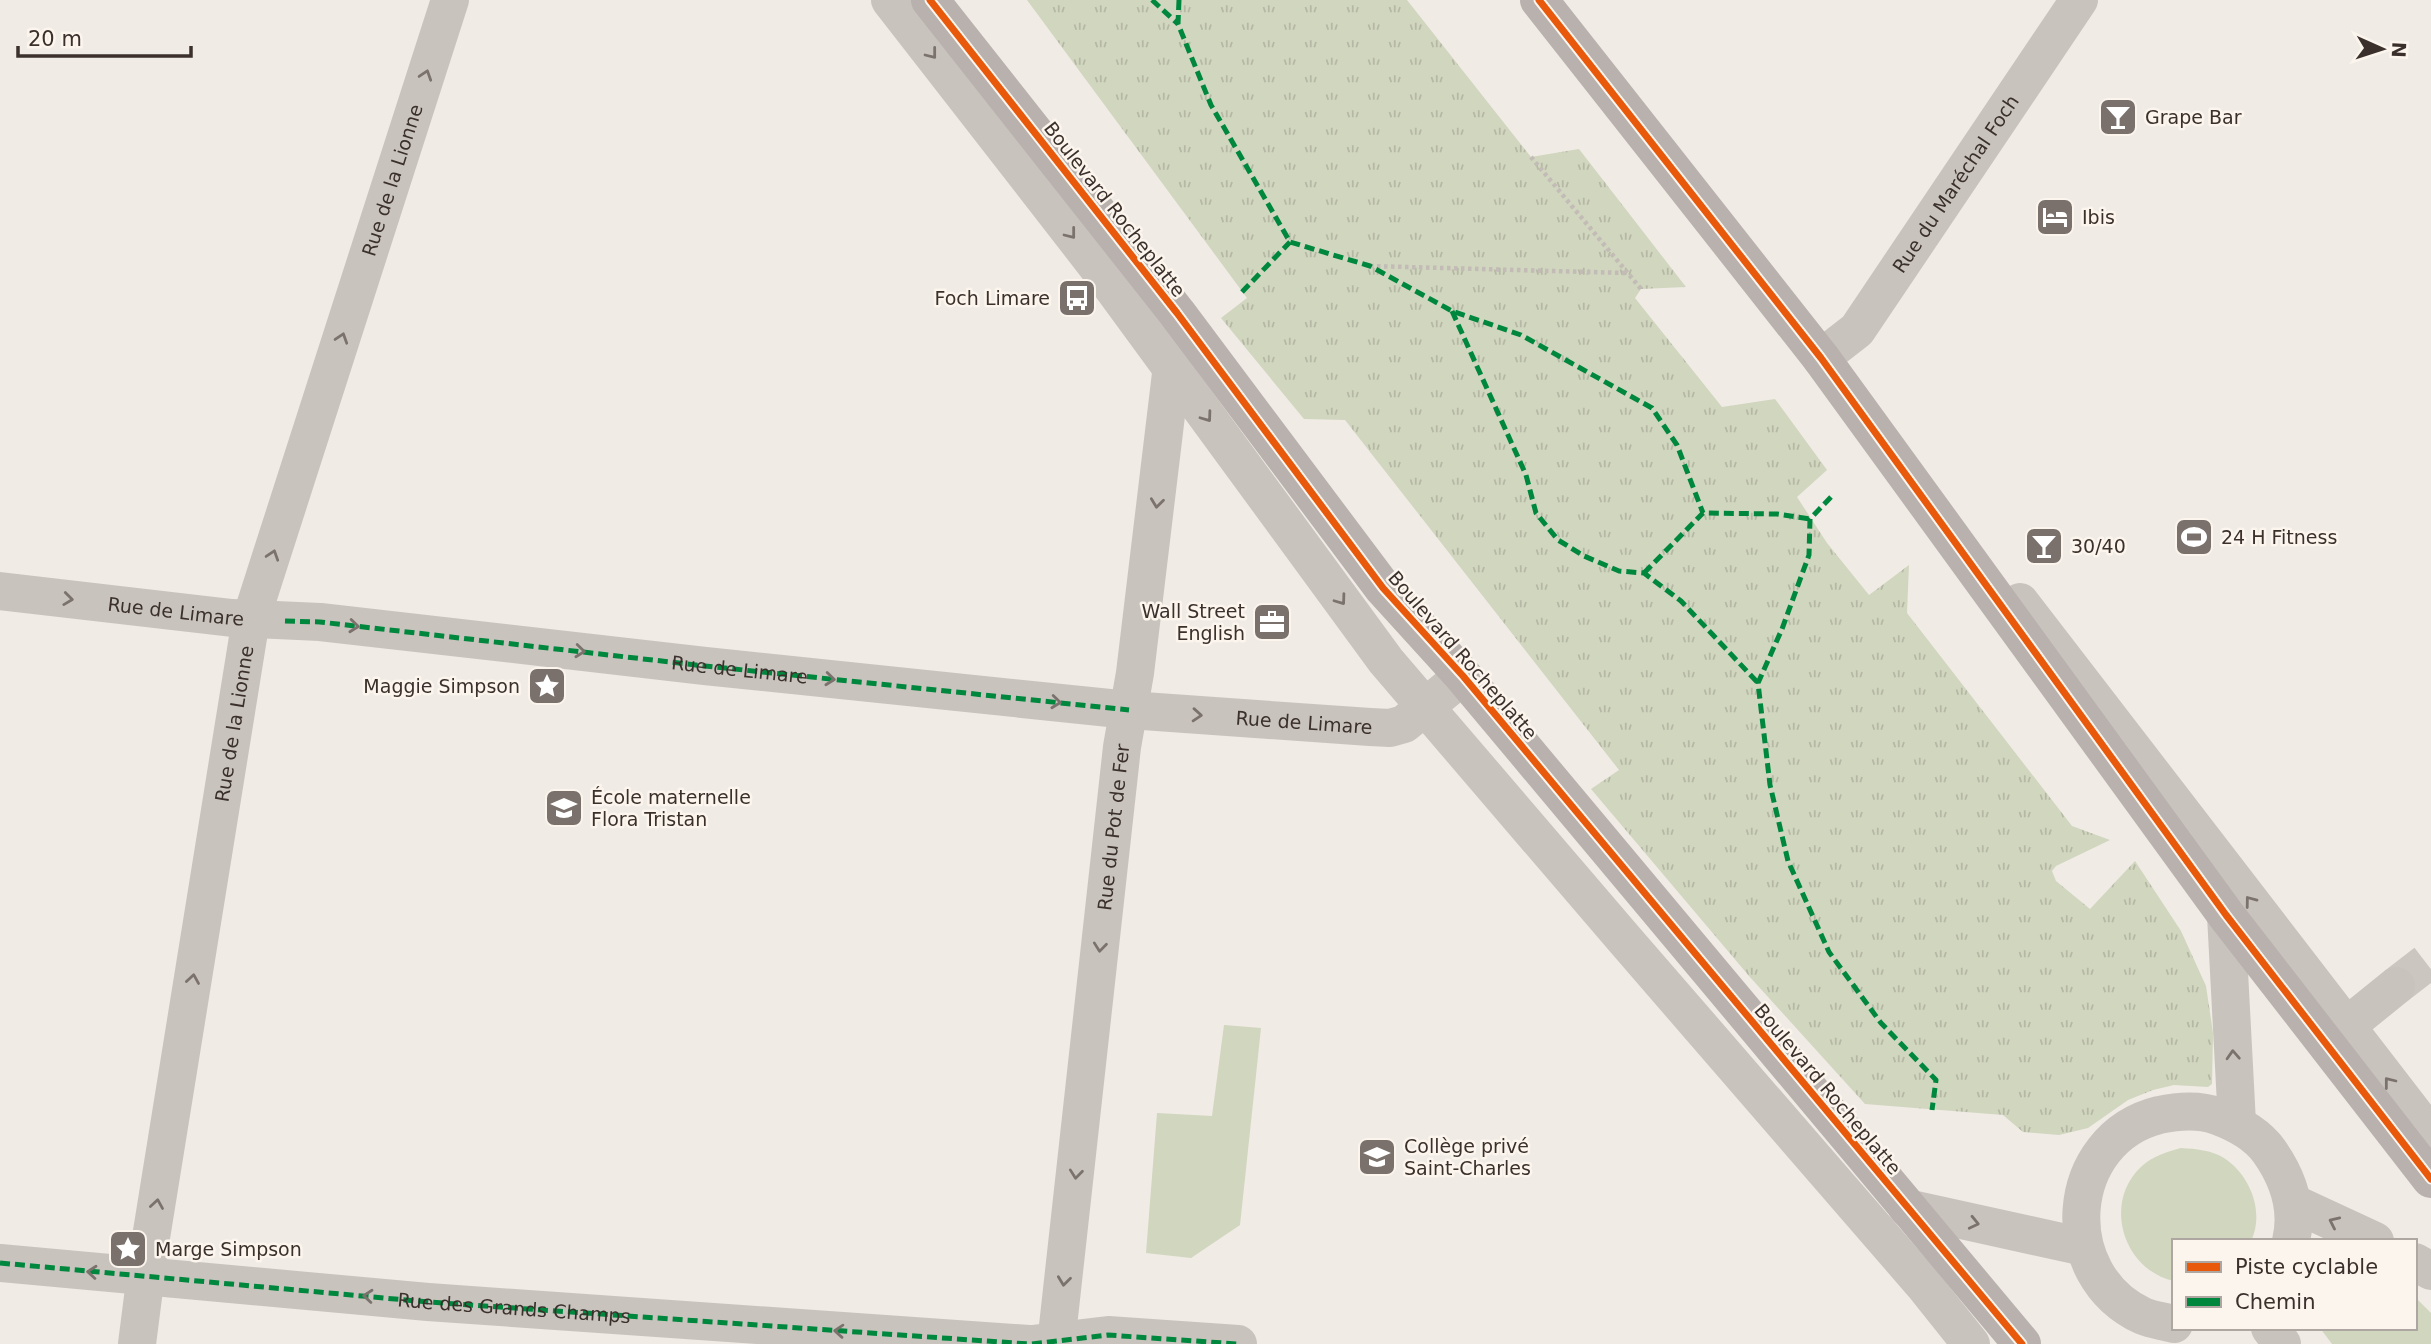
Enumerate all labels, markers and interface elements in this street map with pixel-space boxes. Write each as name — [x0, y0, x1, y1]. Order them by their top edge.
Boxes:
scale bar — [18, 14, 191, 58]
north arrow — [2347, 14, 2417, 84]
text: 20 m — [28, 27, 82, 51]
text: N — [2388, 41, 2410, 58]
one-way arrow — [924, 46, 937, 59]
one-way arrow — [418, 69, 432, 81]
street label: Rue du Maréchal Foch — [1888, 91, 2023, 277]
bar icon: Grape Bar — [2097, 96, 2139, 138]
street label: Rue de la Lionne — [357, 101, 427, 259]
place label: Grape Bar — [2145, 106, 2242, 128]
street label: Boulevard Rocheplatte — [1040, 117, 1190, 301]
hotel icon: Ibis — [2034, 196, 2076, 238]
place label: Ibis — [2082, 206, 2115, 228]
one-way arrow — [1063, 226, 1076, 239]
bus stop icon: Foch Limare — [1056, 277, 1098, 319]
place label: Foch Limare — [934, 287, 1050, 309]
one-way arrow — [334, 332, 348, 345]
one-way arrow — [1199, 409, 1211, 421]
one-way arrow — [1149, 497, 1164, 509]
sports icon: 24 H Fitness — [2173, 516, 2215, 558]
bar icon: 30/40 — [2023, 525, 2065, 567]
place label: 24 H Fitness — [2221, 526, 2337, 548]
place label: 30/40 — [2071, 535, 2126, 557]
one-way arrow — [264, 549, 279, 561]
street label: Boulevard Rocheplatte — [1384, 566, 1542, 744]
one-way arrow — [62, 591, 74, 606]
one-way arrow — [1333, 592, 1345, 605]
street label: Rue de Limare — [106, 593, 244, 630]
place label: Wall Street English — [1141, 600, 1245, 644]
office icon: Wall Street English — [1251, 601, 1293, 643]
one-way arrow — [348, 618, 359, 633]
street label: Rue de la Lionne — [211, 644, 258, 803]
one-way arrow — [574, 644, 585, 659]
street label: Rue de Limare — [670, 651, 809, 688]
place icon: Maggie Simpson — [526, 665, 568, 707]
one-way arrow — [825, 671, 836, 686]
place label: Maggie Simpson — [363, 675, 520, 697]
one-way arrow — [1051, 695, 1062, 710]
one-way arrow — [1192, 707, 1203, 722]
street label: Rue de Limare — [1235, 707, 1373, 738]
street label: Rue du Pot de Fer — [1093, 743, 1133, 912]
place label: École maternelle Flora Tristan — [591, 786, 751, 830]
school or university icon: École maternelle Flora Tristan — [543, 787, 585, 829]
one-way arrow — [2246, 897, 2259, 909]
one-way arrow — [1093, 942, 1108, 953]
one-way arrow — [185, 973, 200, 985]
street label: Boulevard Rocheplatte — [1750, 999, 1906, 1179]
one-way arrow — [2226, 1049, 2241, 1060]
one-way arrow — [2385, 1077, 2398, 1089]
place label: Collège privé Saint-Charles — [1404, 1135, 1531, 1179]
school or university icon: Collège privé Saint-Charles — [1356, 1136, 1398, 1178]
one-way arrow — [1068, 1168, 1083, 1179]
one-way arrow — [149, 1198, 164, 1210]
one-way arrow — [1968, 1214, 1980, 1229]
one-way arrow — [2329, 1216, 2341, 1230]
place icon: Marge Simpson — [107, 1228, 149, 1270]
place label: Marge Simpson — [155, 1238, 302, 1260]
legend — [2172, 1239, 2417, 1330]
text: Piste cyclable — [2235, 1255, 2378, 1279]
one-way arrow — [86, 1265, 97, 1280]
one-way arrow — [1056, 1275, 1071, 1287]
street label: Rue des Grands Champs — [397, 1288, 631, 1327]
one-way arrow — [362, 1289, 373, 1304]
text: Chemin — [2235, 1290, 2316, 1314]
one-way arrow — [833, 1323, 844, 1338]

